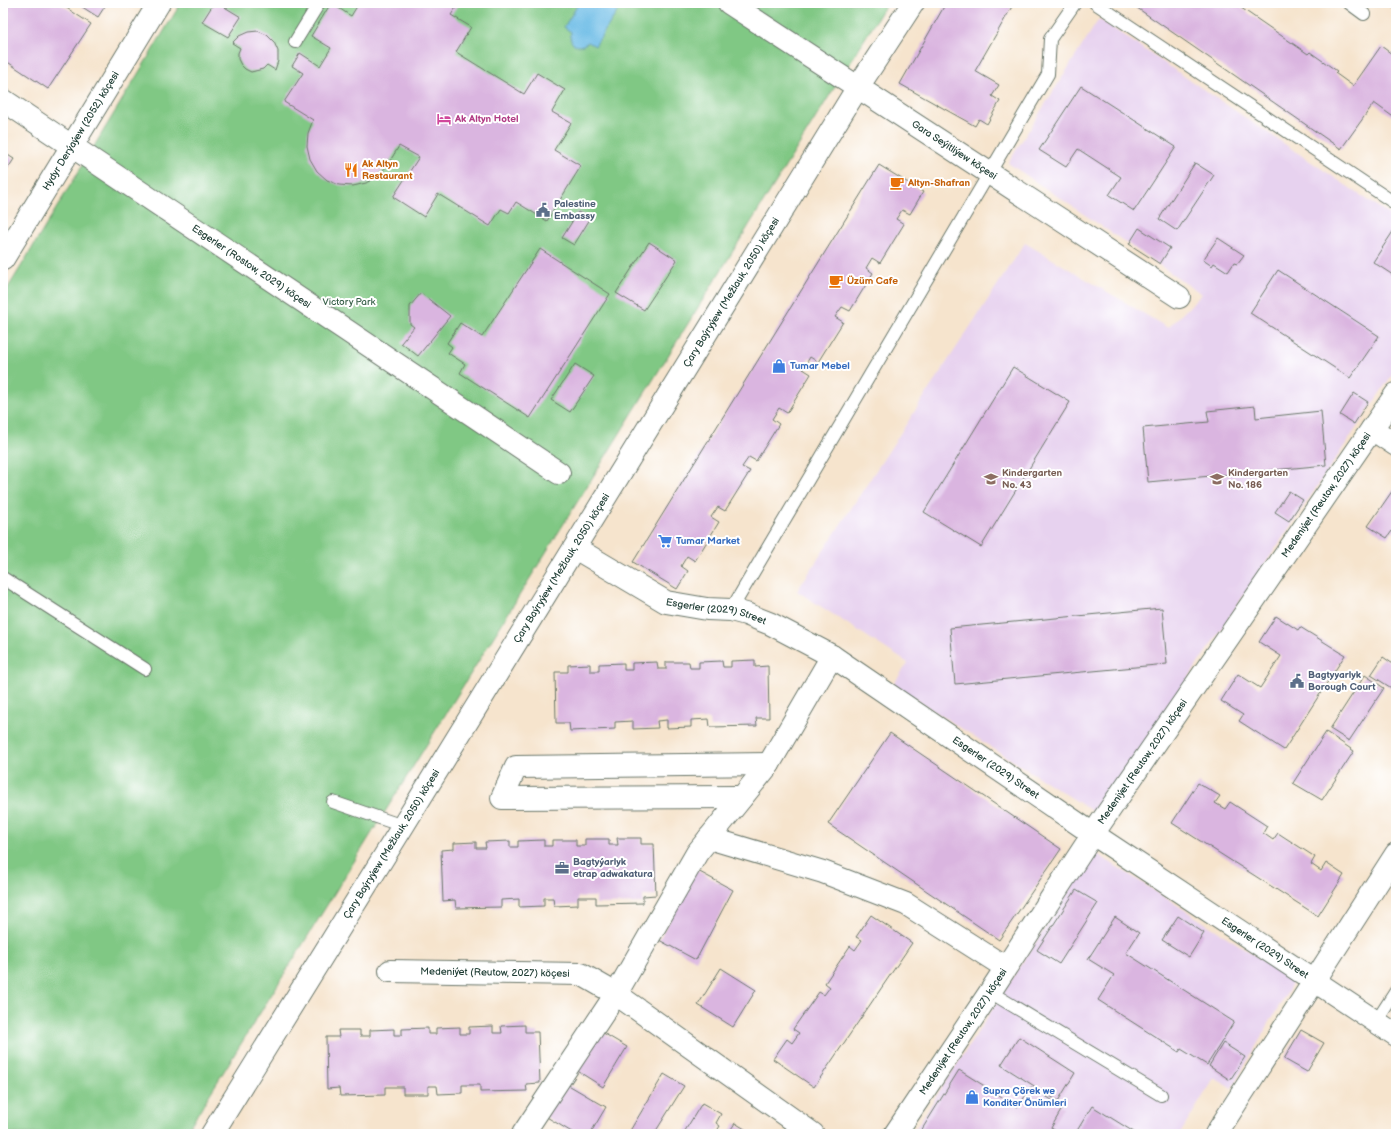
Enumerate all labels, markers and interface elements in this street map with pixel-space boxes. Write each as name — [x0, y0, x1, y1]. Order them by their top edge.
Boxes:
street label: Hydyr Derýaýew (2052) köçesi — [40, 69, 122, 193]
hotel icon: Ak Altyn Hotel — [436, 111, 452, 127]
place label: Ak Altyn Hotel — [454, 113, 518, 125]
street label: Gara Seýitliýew köçesi — [909, 118, 999, 182]
place label: Ak Altyn Restaurant — [361, 158, 413, 182]
restaurant icon: Ak Altyn Restaurant — [343, 162, 359, 178]
cafe icon: Altyn-Shafran — [889, 175, 905, 191]
place label: Altyn-Shafran — [907, 177, 971, 189]
place label: Palestine Embassy — [554, 198, 596, 222]
public building icon: Palestine Embassy — [535, 202, 551, 218]
street label: Çary Baýryýew (Mežlauk, 2050) köçesi — [681, 215, 782, 369]
street label: Esgerler (Rostow, 2029) köçesi — [190, 222, 313, 311]
cafe icon: Üzüm Cafe — [828, 273, 844, 289]
place label: Üzüm Cafe — [847, 275, 898, 287]
park label: Victory Park — [322, 296, 376, 308]
shop icon: Tumar Mebel — [771, 358, 787, 374]
place label: Tumar Mebel — [790, 360, 850, 372]
street label: Medeniýet (Reutow, 2027) köçesi — [1279, 430, 1374, 560]
place label: Kindergarten No. 43 — [1002, 467, 1062, 491]
place label: Kindergarten No. 186 — [1228, 467, 1288, 491]
school or university icon: Kindergarten No. 43 — [983, 471, 999, 487]
school or university icon: Kindergarten No. 186 — [1209, 471, 1225, 487]
street label: Çary Baýryýew (Mežlauk, 2050) köçesi — [511, 491, 612, 645]
supermarket icon: Tumar Market — [657, 533, 673, 549]
place label: Tumar Market — [676, 535, 740, 547]
street label: Esgerler (2029) Street — [665, 596, 768, 627]
place label: Bagtyyarlyk Borough Court — [1308, 669, 1376, 693]
public building icon: Bagtyyarlyk Borough Court — [1289, 673, 1305, 689]
street label: Medeniýet (Reutow, 2027) köçesi — [1095, 697, 1190, 827]
street label: Esgerler (2029) Street — [950, 734, 1041, 801]
street label: Çary Baýryýew (Mežlauk, 2050) köçesi — [341, 767, 442, 921]
place label: Bagtyýarlyk etrap adwakatura — [573, 856, 653, 880]
office icon: Bagtyýarlyk etrap adwakatura — [554, 860, 570, 876]
street label: Esgerler (2029) Street — [1219, 915, 1311, 981]
street label: Medeniýet (Reutow, 2027) köçesi — [420, 965, 570, 980]
street label: Medeniýet (Reutow, 2027) köçesi — [917, 966, 1010, 1097]
place label: Supra Çörek we Konditer Önümleri — [983, 1085, 1066, 1109]
shop icon: Supra Çörek we Konditer Önümleri — [964, 1089, 980, 1105]

